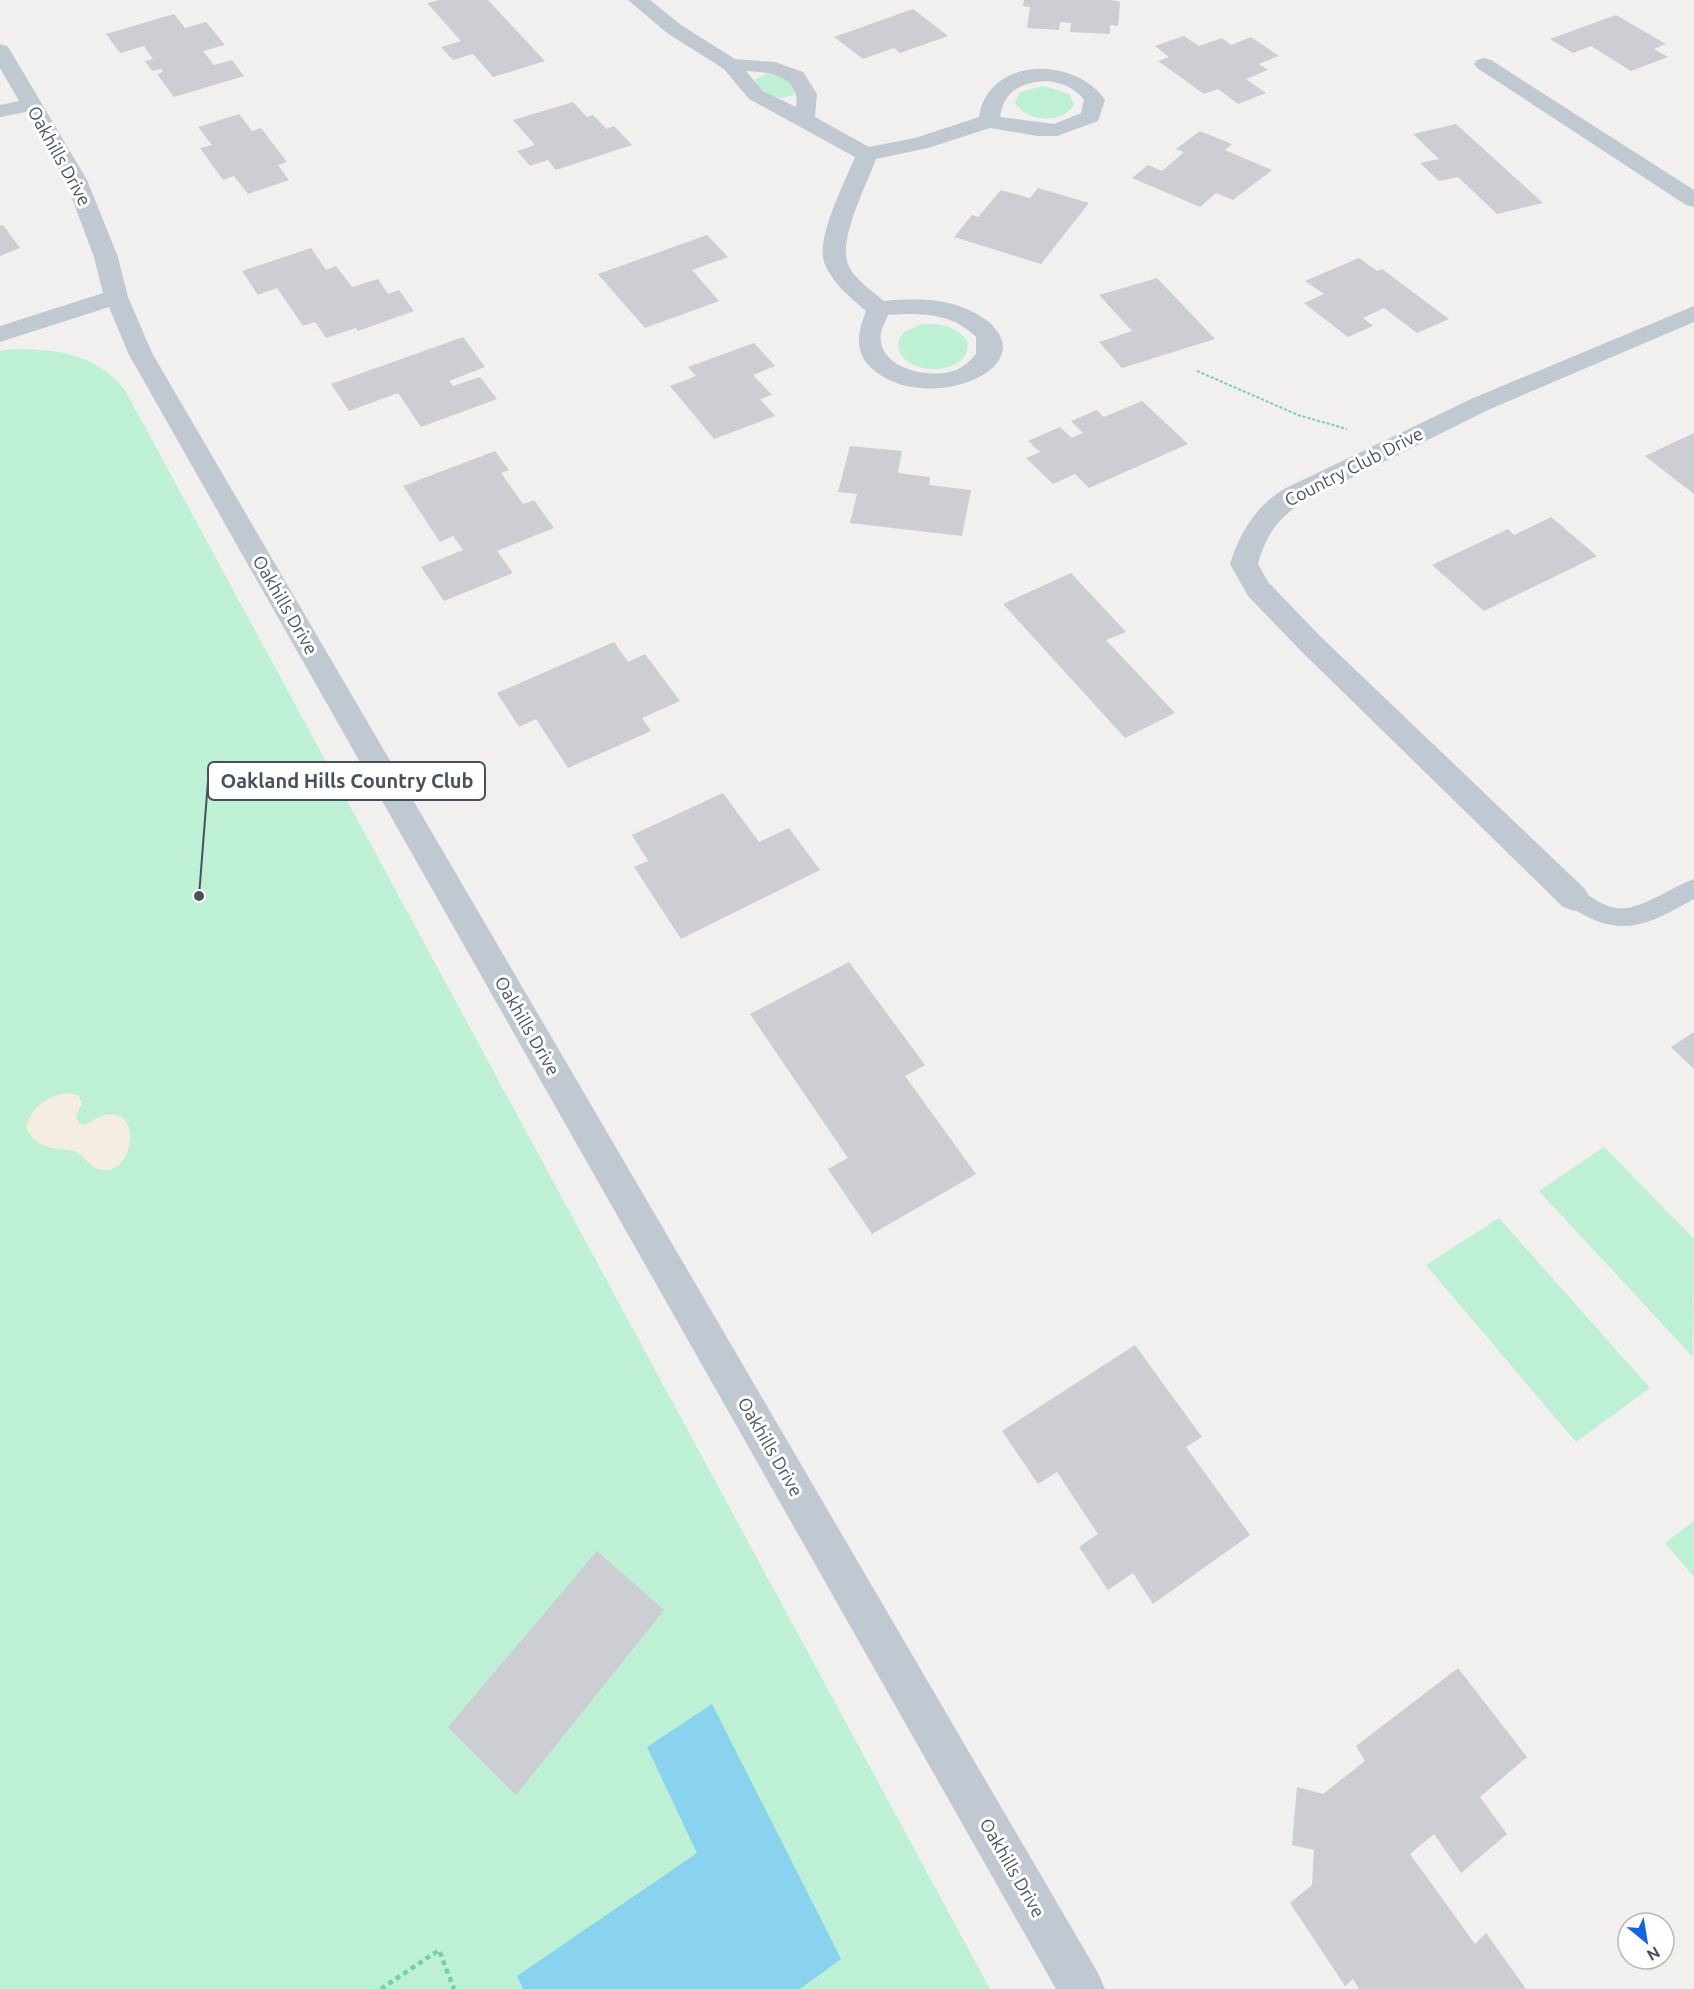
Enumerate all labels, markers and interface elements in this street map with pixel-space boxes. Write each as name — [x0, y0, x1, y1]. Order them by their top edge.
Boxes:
street label: Oakhills Drive — [24, 102, 96, 209]
street label: Country Club Drive — [1281, 423, 1426, 510]
street label: Oakhills Drive — [249, 551, 322, 658]
callout: Oakland Hills Country Club — [208, 762, 485, 800]
text: Oakland Hills Country Club — [220, 769, 474, 792]
street label: Oakhills Drive — [491, 972, 564, 1079]
street label: Oakhills Drive — [734, 1393, 807, 1500]
street label: Oakhills Drive — [976, 1814, 1049, 1921]
north arrow — [1616, 1911, 1676, 1971]
text: N — [1644, 1943, 1663, 1965]

